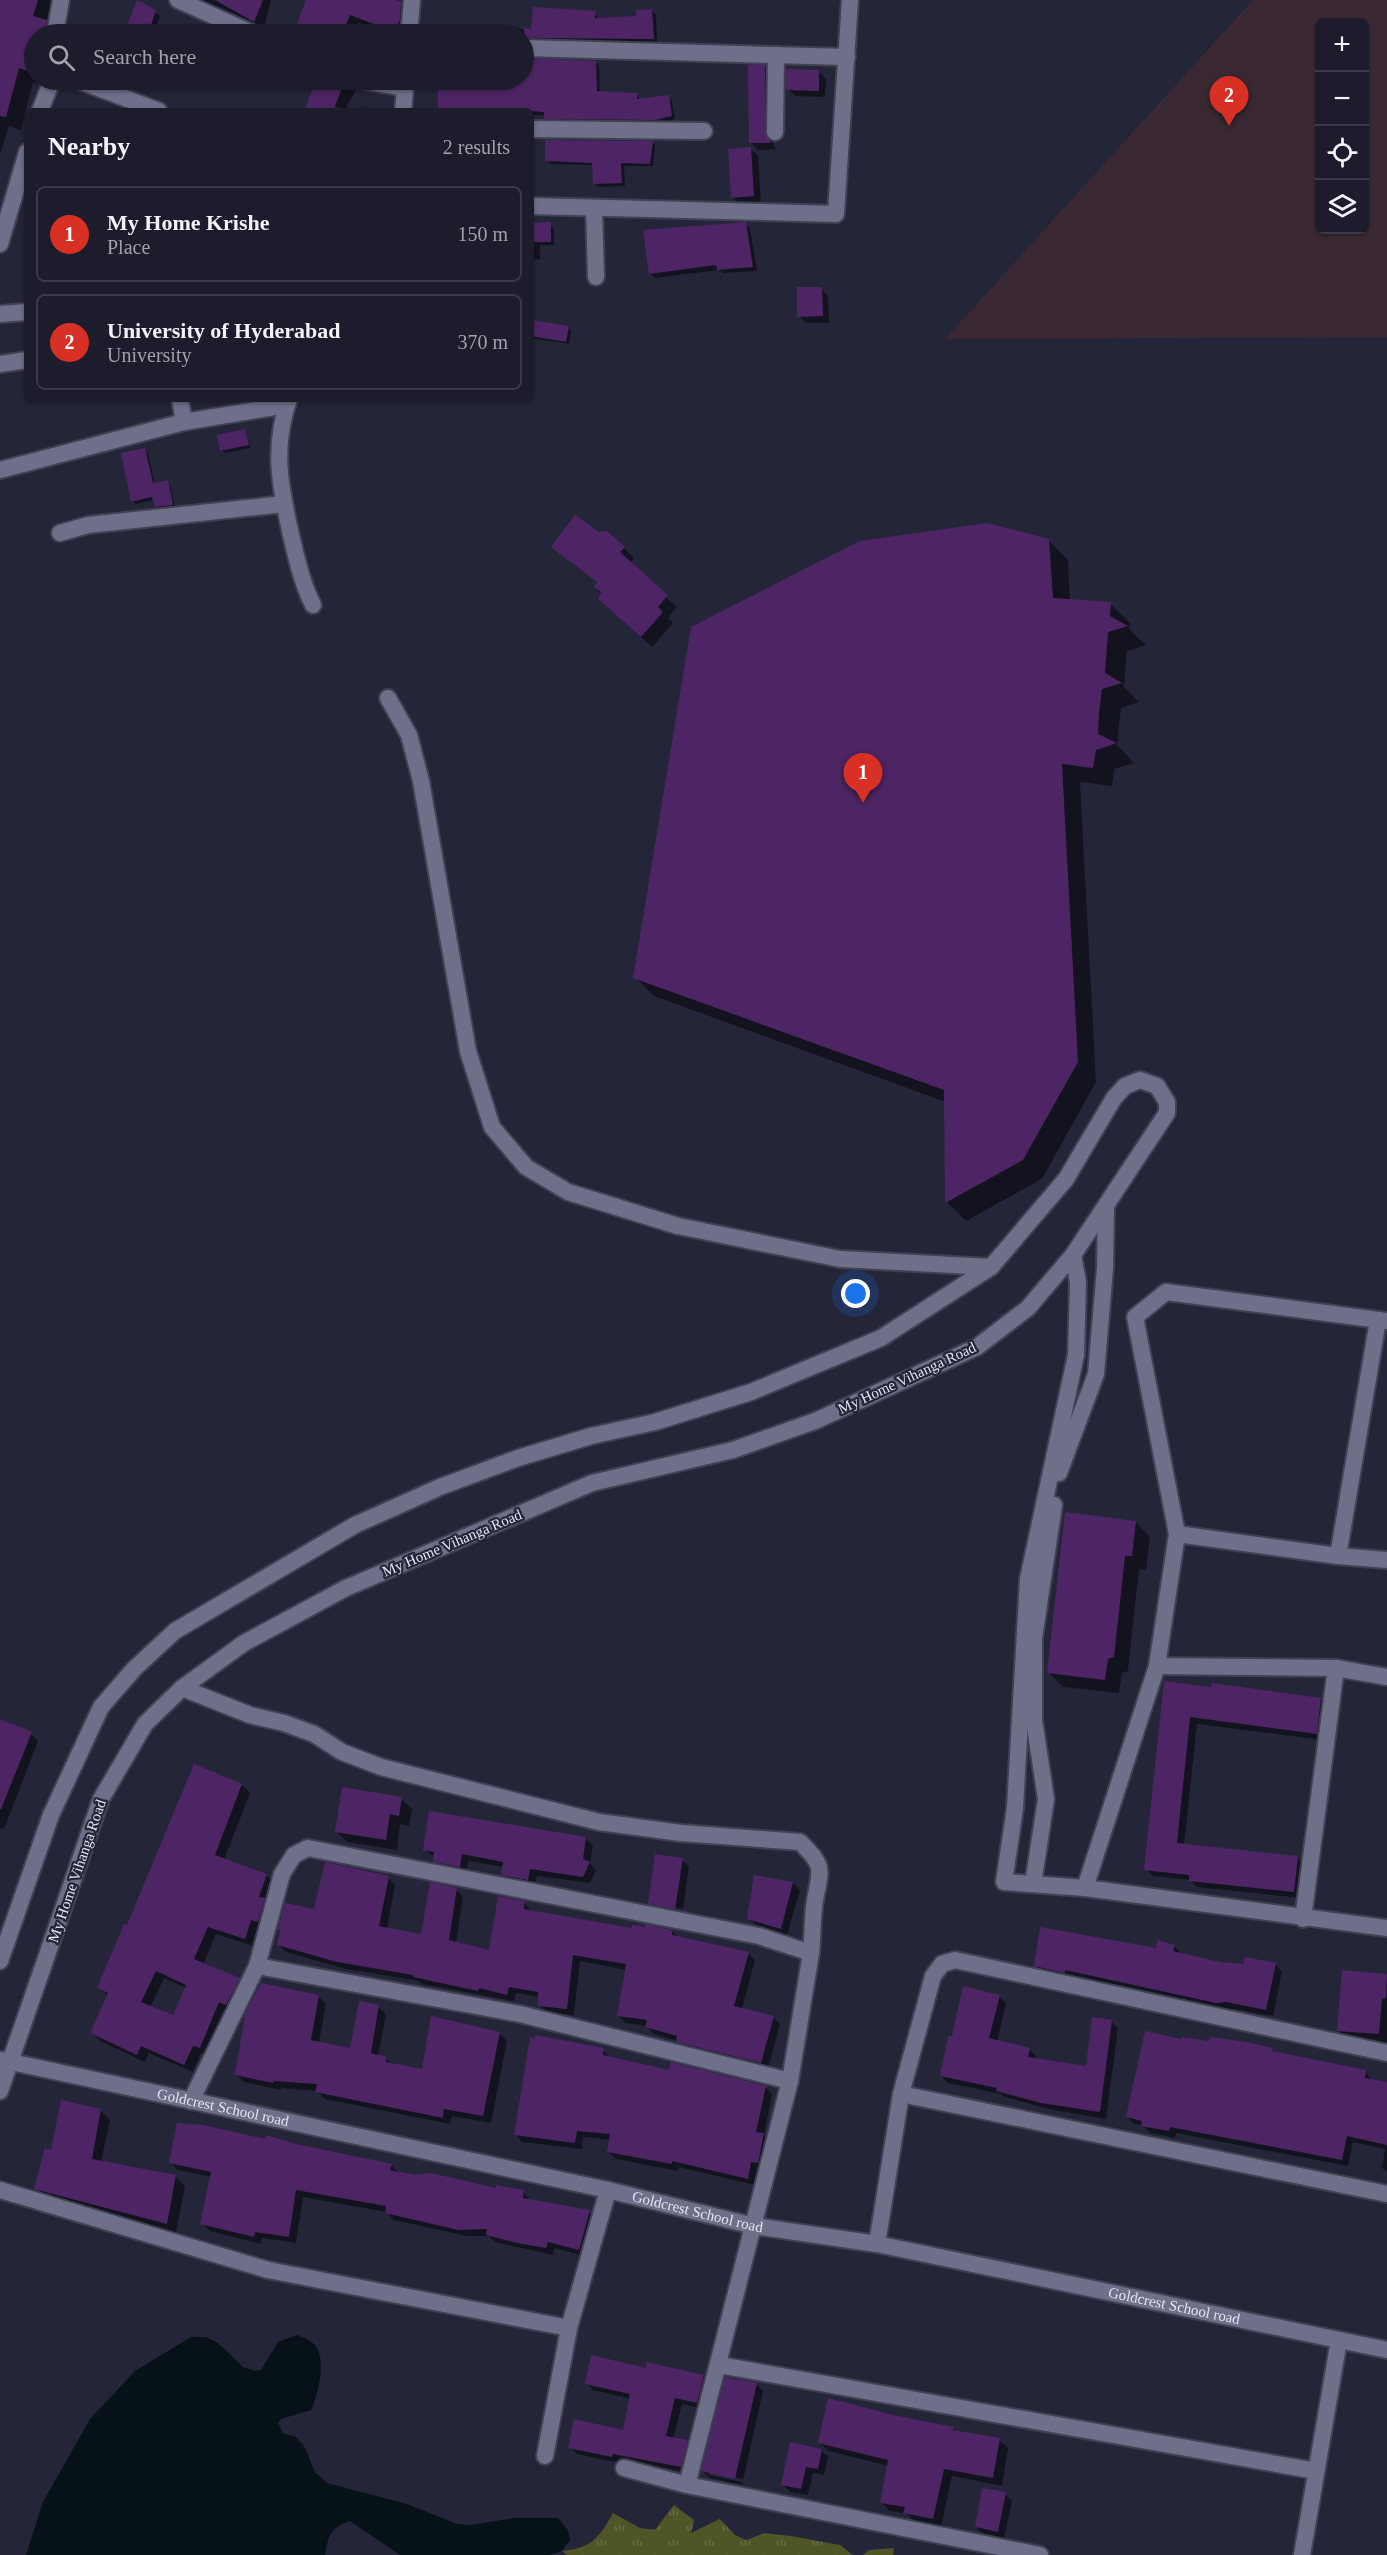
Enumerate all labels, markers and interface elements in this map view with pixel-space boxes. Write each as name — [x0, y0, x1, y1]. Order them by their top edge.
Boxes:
map controls — [1315, 18, 1369, 234]
button: + — [1315, 18, 1369, 72]
search box — [24, 24, 534, 90]
icon: search — [45, 41, 78, 74]
text: Search here — [93, 44, 196, 69]
button: − — [1315, 72, 1369, 126]
pin: 2 — [1210, 76, 1248, 126]
button: locate — [1315, 126, 1369, 180]
text: Nearby — [48, 132, 130, 161]
text: 2 results — [443, 136, 510, 158]
button: layers — [1315, 180, 1369, 234]
text: My Home Krishe — [107, 210, 270, 235]
text: 1 — [65, 223, 75, 245]
text: 150 m — [457, 223, 508, 245]
text: Place — [107, 236, 150, 258]
text: University of Hyderabad — [107, 318, 340, 343]
text: 2 — [65, 331, 75, 353]
text: 370 m — [457, 331, 508, 353]
text: University — [107, 344, 191, 366]
pin: 1 — [844, 754, 882, 803]
your location — [841, 1279, 870, 1308]
street label: My Home Vihanga Road — [836, 1339, 979, 1417]
street label: My Home Vihanga Road — [380, 1506, 525, 1580]
street label: My Home Vihanga Road — [45, 1797, 109, 1945]
street label: Goldcrest School road — [156, 2086, 291, 2129]
street label: Goldcrest School road — [630, 2188, 765, 2235]
street label: Goldcrest School road — [1107, 2284, 1242, 2327]

